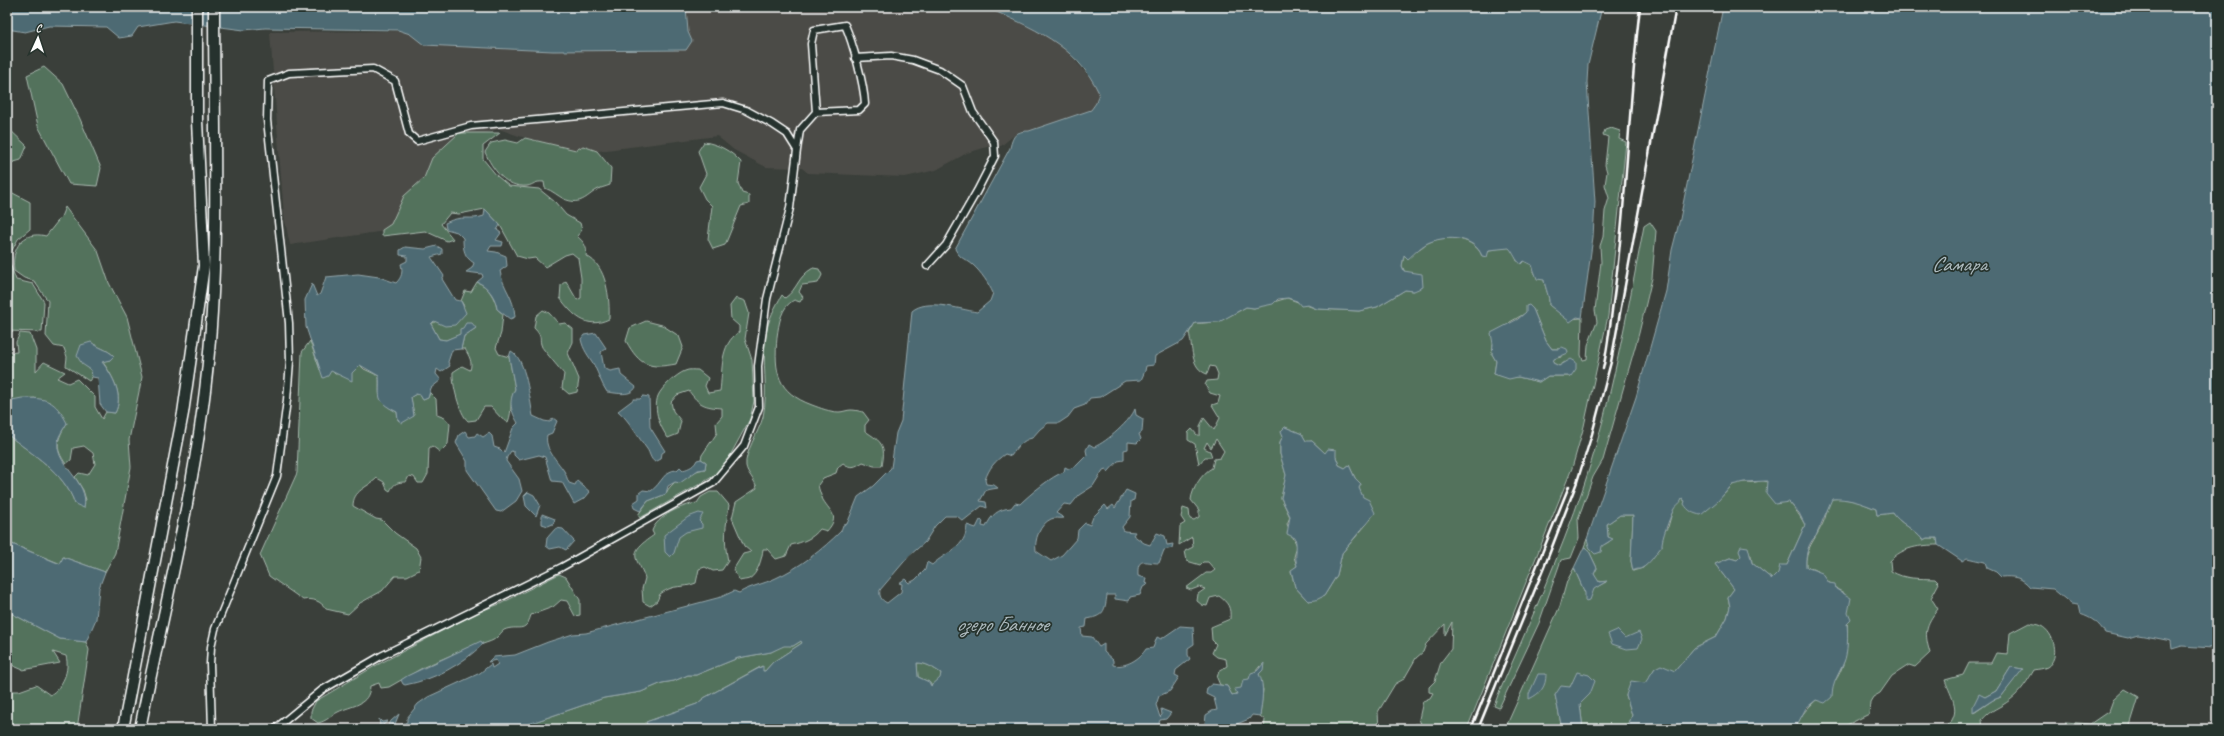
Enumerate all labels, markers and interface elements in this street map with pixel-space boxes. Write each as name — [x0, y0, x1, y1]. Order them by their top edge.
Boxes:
north arrow — [18, 18, 58, 58]
text: С — [35, 21, 43, 35]
water label: Самара — [1931, 251, 1989, 277]
water label: озеро Банное — [956, 611, 1051, 638]

